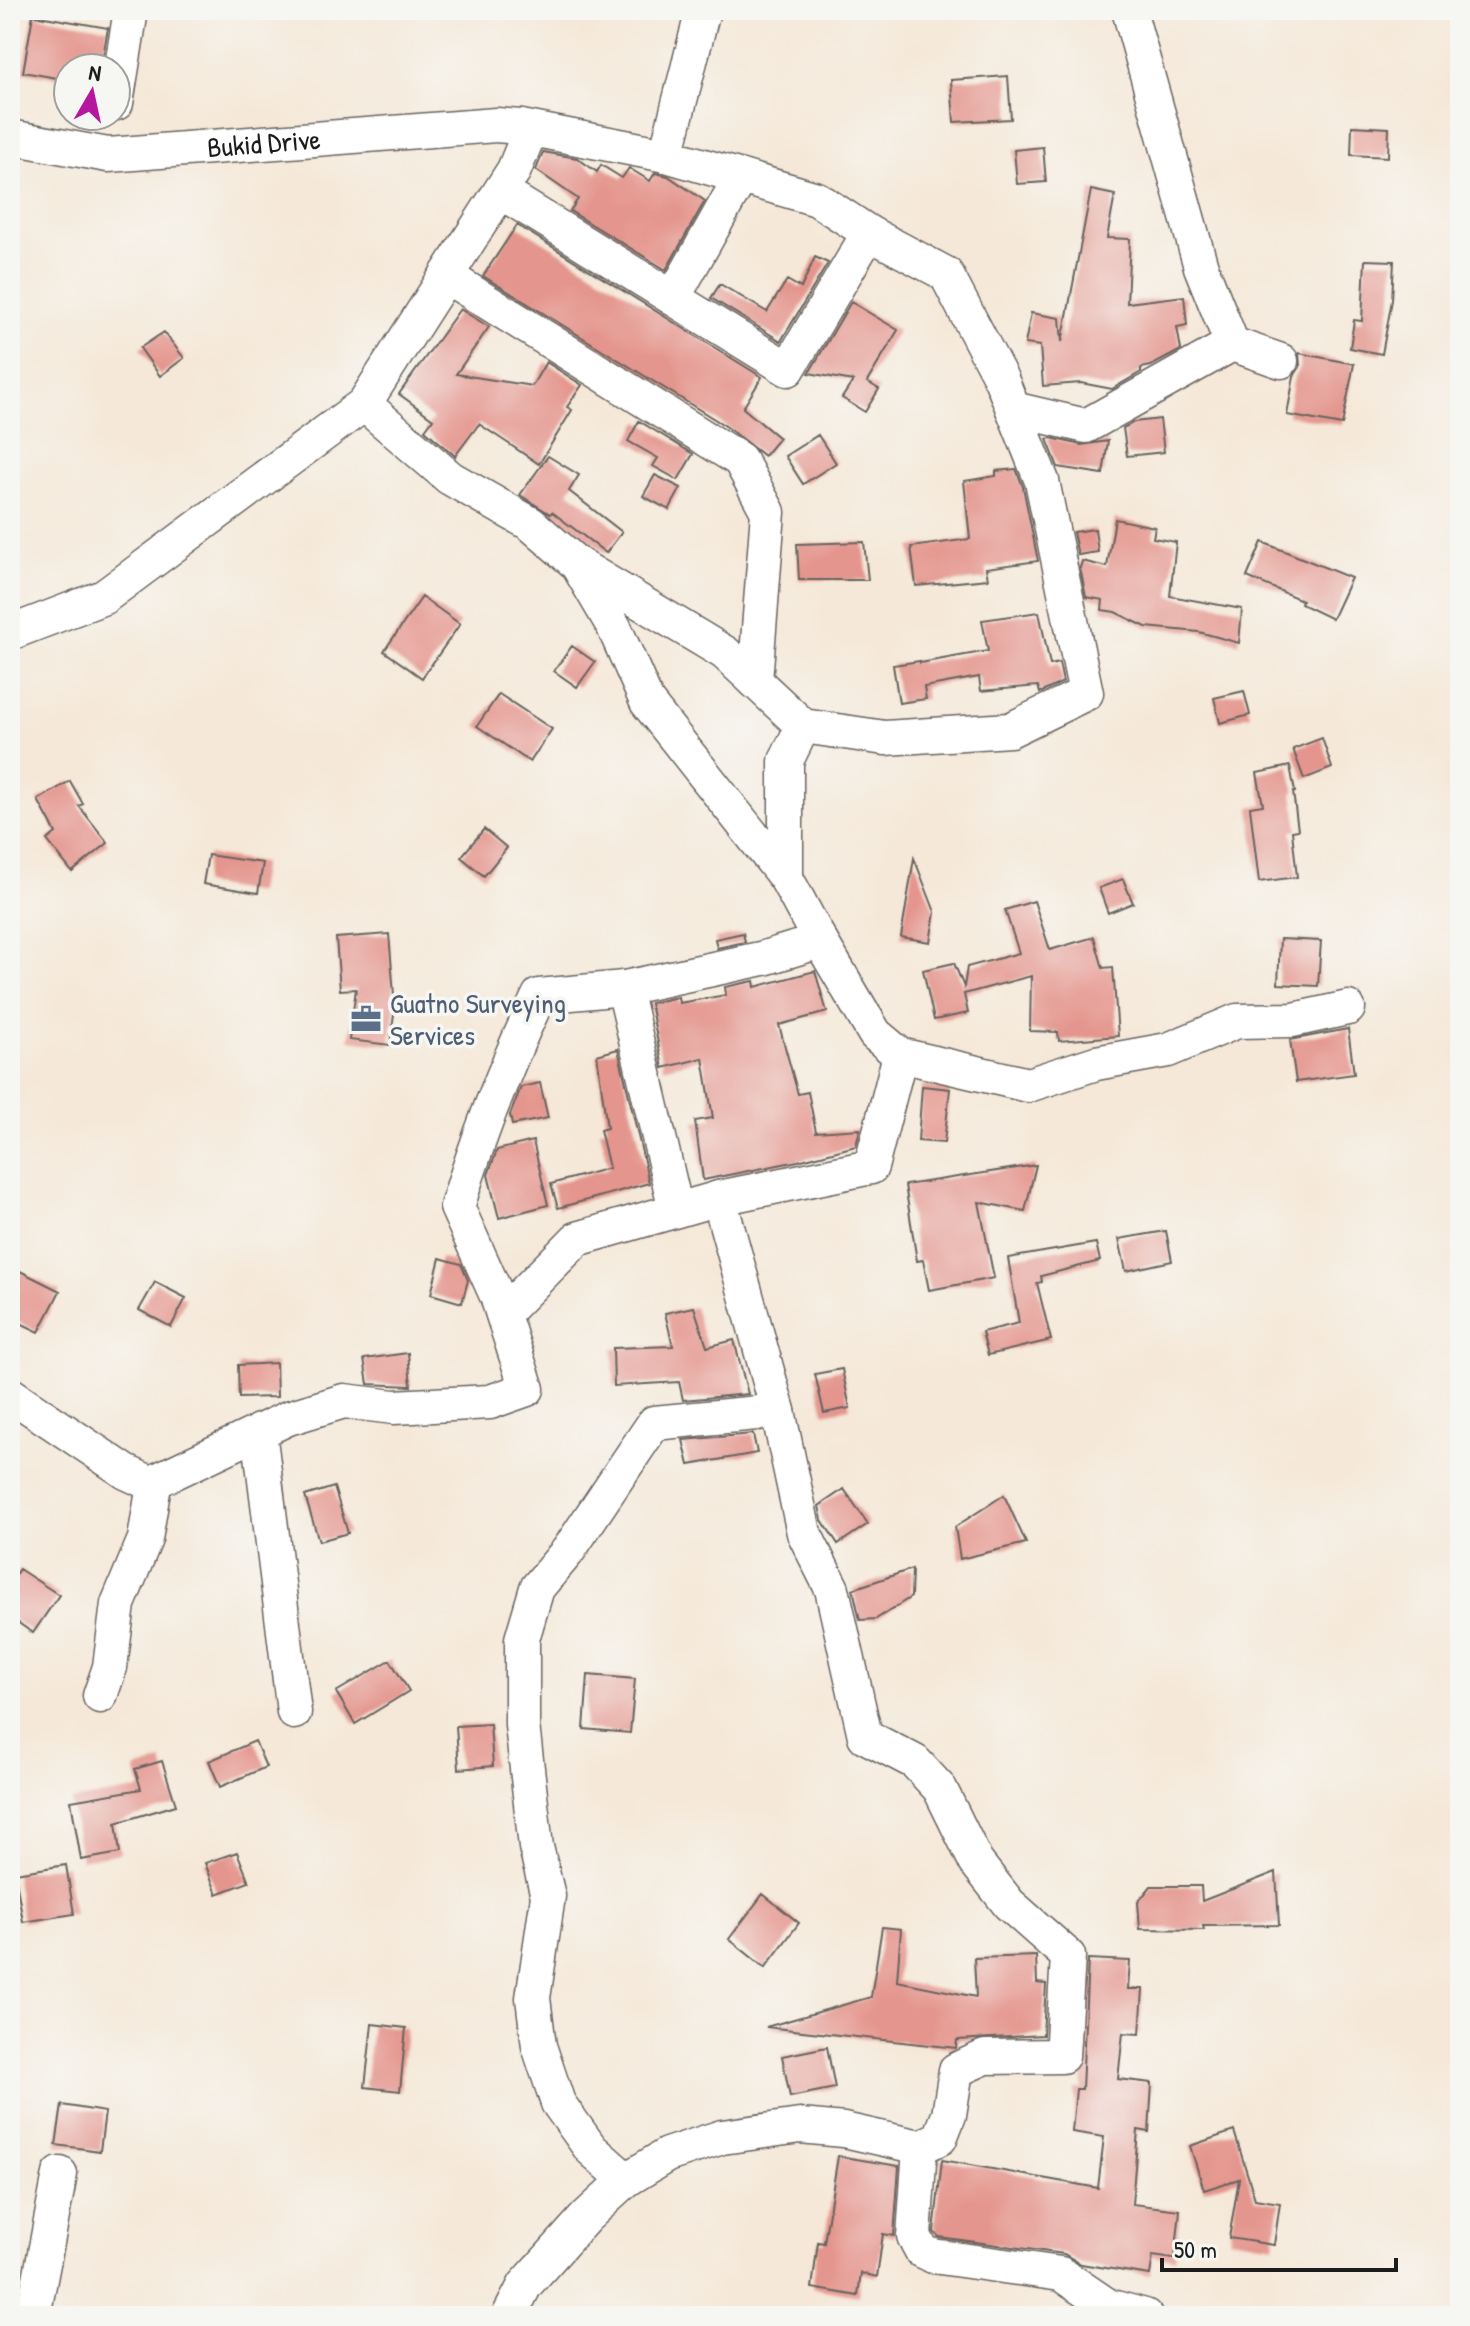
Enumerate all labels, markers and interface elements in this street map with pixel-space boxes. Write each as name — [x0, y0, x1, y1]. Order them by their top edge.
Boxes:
north arrow — [52, 52, 132, 132]
text: N — [87, 57, 104, 88]
street label: Bukid Drive — [206, 120, 322, 166]
place label: Guatno Surveying Services — [390, 984, 566, 1054]
office icon: Guatno Surveying Services — [349, 1002, 383, 1036]
scale bar — [1162, 2222, 1396, 2272]
text: 50 m — [1174, 2233, 1217, 2265]

